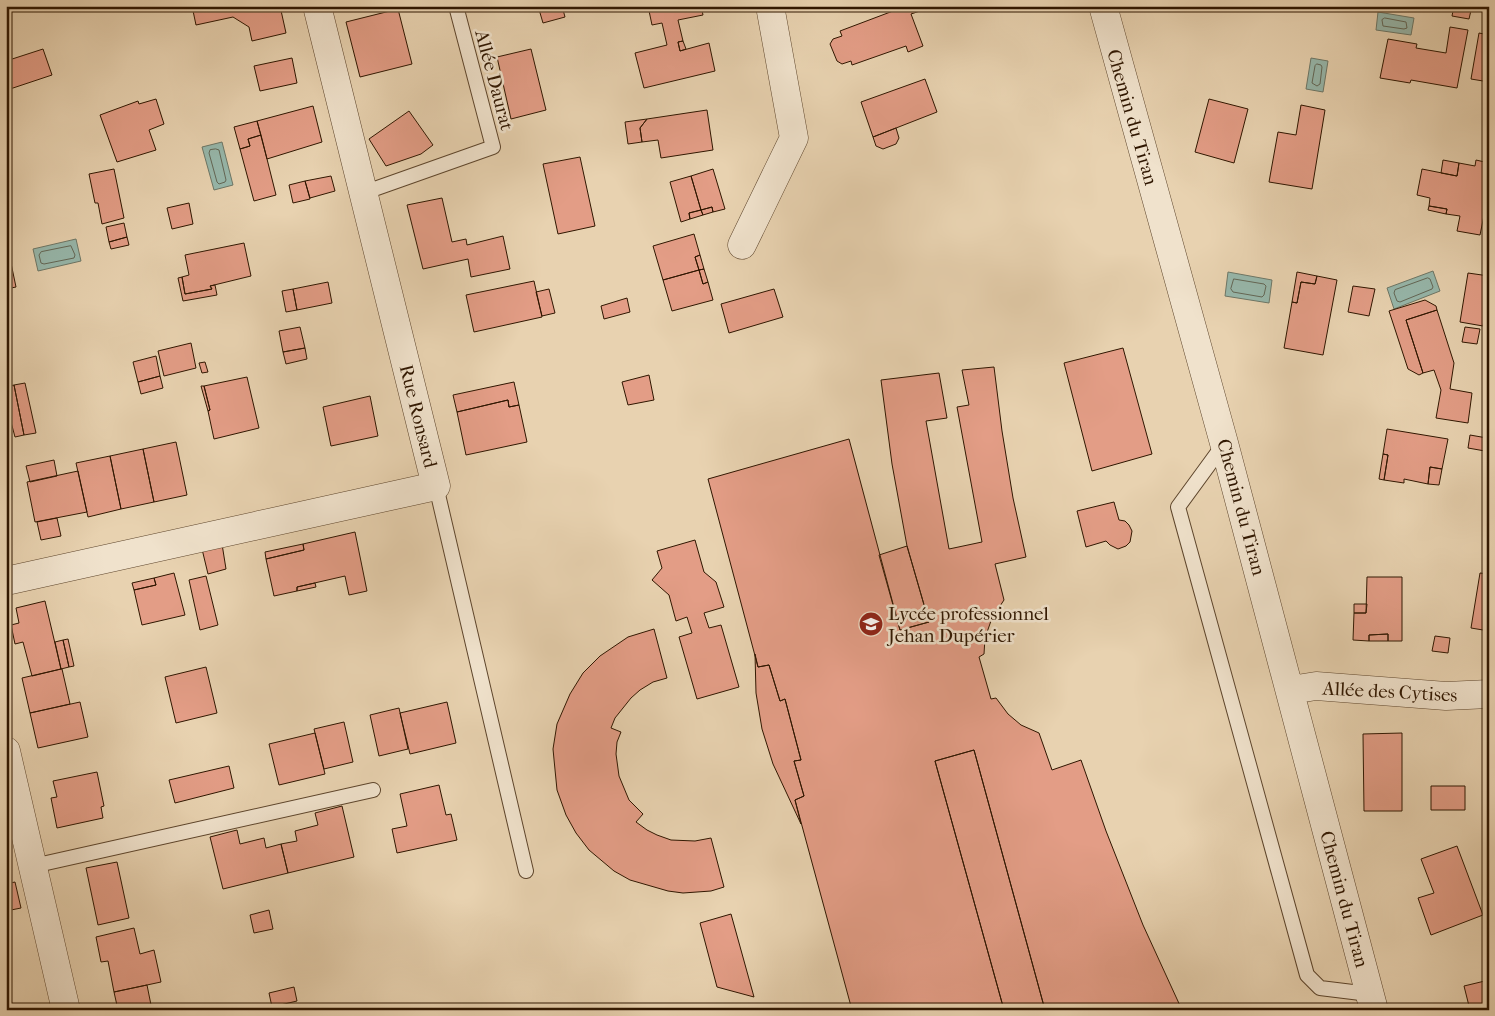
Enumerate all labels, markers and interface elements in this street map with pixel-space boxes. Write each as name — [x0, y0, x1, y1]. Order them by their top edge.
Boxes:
street label: Allée Daurat — [470, 27, 518, 133]
street label: Chemin du Tiran — [1102, 47, 1162, 188]
street label: Rue Ronsard — [395, 362, 442, 471]
street label: Chemin du Tiran — [1212, 437, 1270, 578]
place label: Lycée professionnel Jehan Dupérier — [886, 603, 1049, 647]
school or university icon: Lycée professionnel Jehan Dupérier — [858, 611, 884, 637]
street label: Allée des Cytises — [1321, 677, 1458, 707]
street label: Chemin du Tiran — [1315, 829, 1373, 970]

